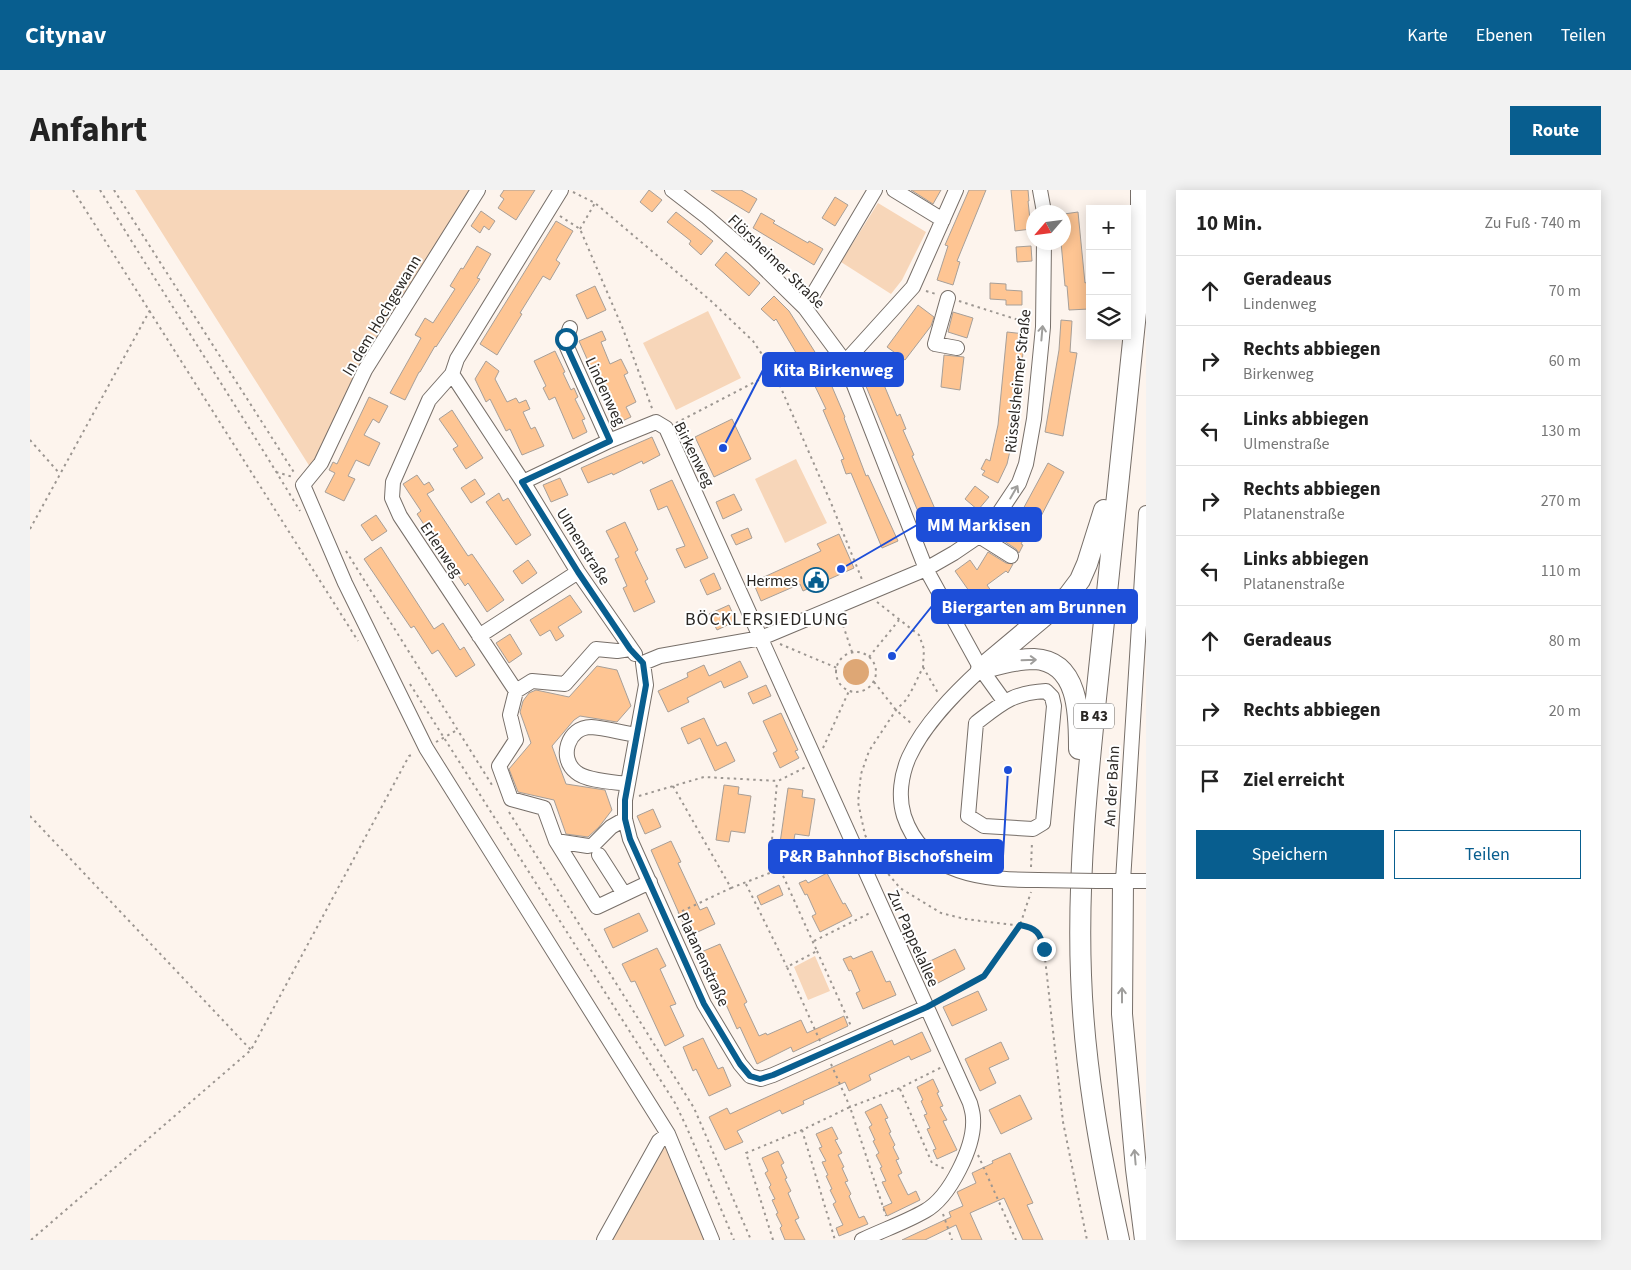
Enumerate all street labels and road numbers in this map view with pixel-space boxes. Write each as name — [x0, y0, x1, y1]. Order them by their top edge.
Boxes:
street label: Flörsheimer Straße — [723, 210, 830, 314]
street label: In dem Hochgewann — [337, 251, 427, 380]
street label: Rüsselsheimer Straße — [1000, 308, 1036, 454]
street label: Lindenweg — [580, 354, 631, 429]
street label: Birkenweg — [668, 418, 720, 491]
street label: Ulmenstraße — [551, 504, 615, 589]
street label: Erlenweg — [415, 518, 468, 581]
road number: B 43 — [1074, 704, 1114, 728]
street label: An der Bahn — [1099, 745, 1125, 827]
street label: Zur Pappelallee — [882, 886, 944, 990]
street label: Platanenstraße — [672, 909, 735, 1010]

